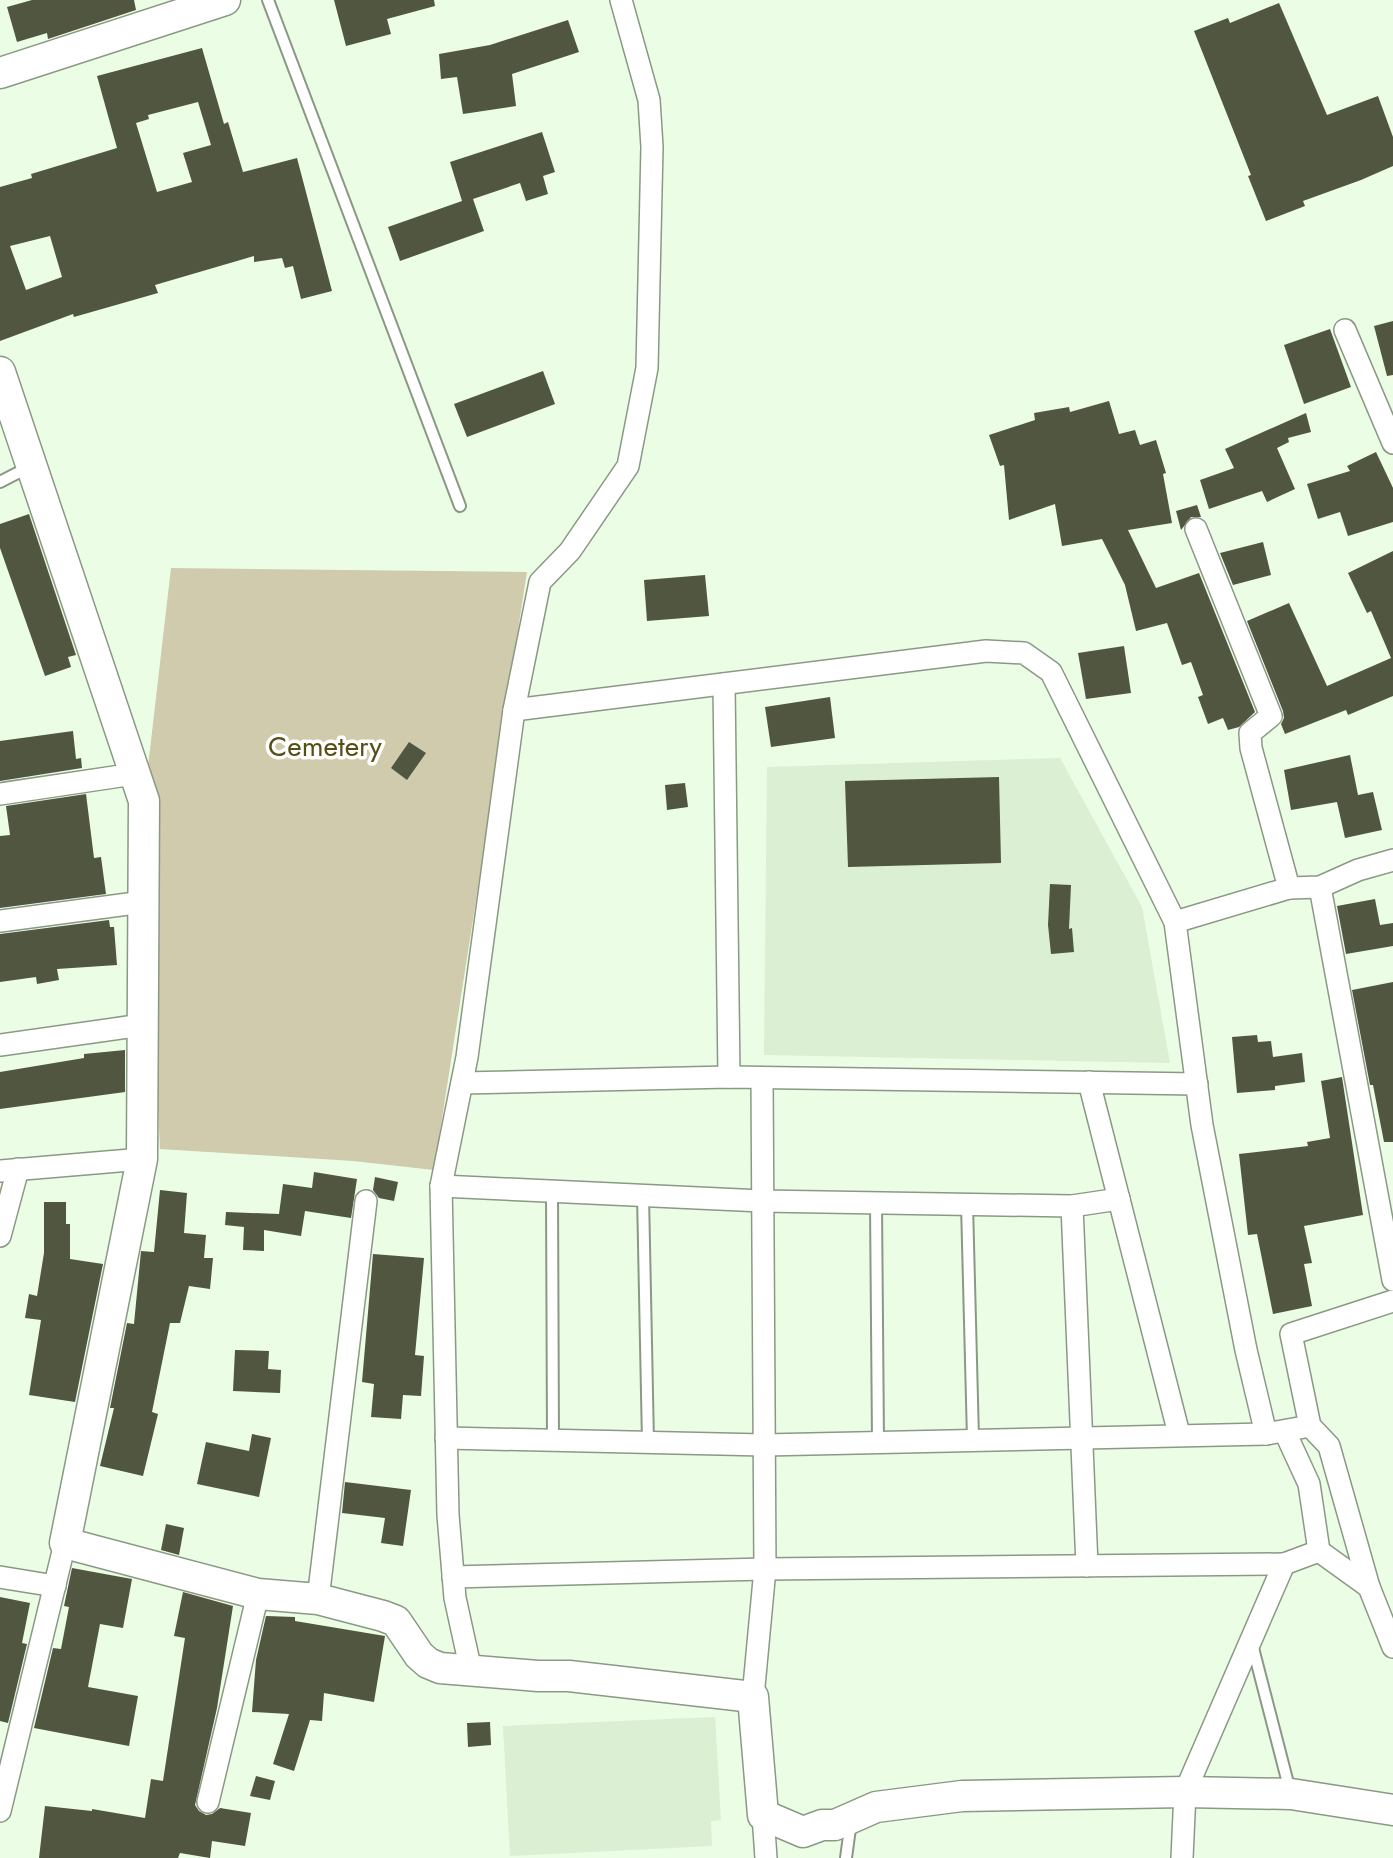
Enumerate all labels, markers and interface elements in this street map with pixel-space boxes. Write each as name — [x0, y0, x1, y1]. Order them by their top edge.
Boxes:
park label: Cemetery — [268, 726, 383, 767]

